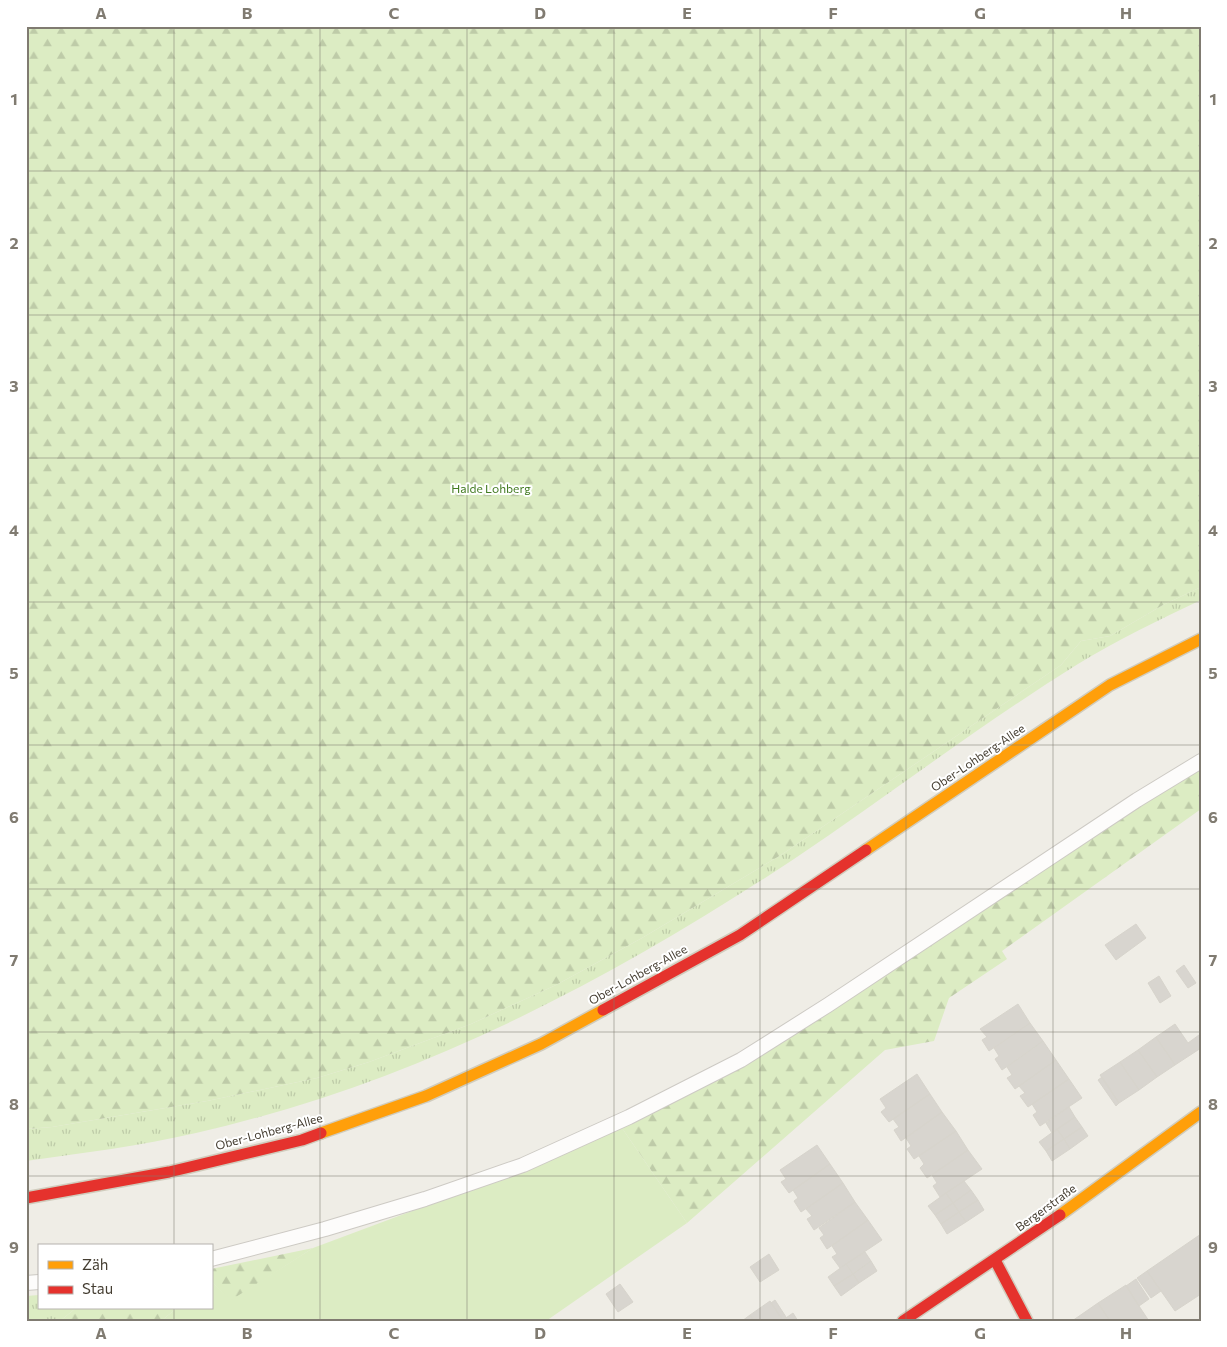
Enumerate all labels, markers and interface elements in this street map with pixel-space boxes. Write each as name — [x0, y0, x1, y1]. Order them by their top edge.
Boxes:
text: A — [95, 3, 107, 22]
text: B — [242, 3, 253, 22]
text: C — [389, 3, 400, 22]
text: D — [534, 3, 546, 22]
text: E — [682, 3, 692, 22]
text: F — [828, 3, 838, 22]
text: G — [974, 3, 986, 22]
text: H — [1120, 3, 1132, 22]
text: 1 — [10, 89, 18, 108]
text: 1 — [1209, 89, 1217, 108]
text: 2 — [9, 233, 19, 252]
text: 2 — [1208, 233, 1218, 252]
text: 3 — [9, 376, 19, 395]
text: 3 — [1208, 376, 1218, 395]
park label: Halde Lohberg — [451, 481, 531, 495]
text: 4 — [9, 520, 19, 539]
text: 4 — [1208, 520, 1218, 539]
text: 5 — [9, 663, 19, 682]
text: 5 — [1208, 663, 1218, 682]
street label: Ober-Lohberg-Allee — [928, 721, 1027, 794]
text: 6 — [9, 807, 19, 826]
text: 6 — [1208, 807, 1218, 826]
street label: Ober-Lohberg-Allee — [586, 941, 689, 1007]
text: 7 — [10, 950, 19, 969]
text: 7 — [1209, 950, 1218, 969]
text: 8 — [9, 1094, 19, 1113]
text: 8 — [1208, 1094, 1218, 1113]
street label: Ober-Lohberg-Allee — [214, 1110, 324, 1152]
street label: Bergerstraße — [1013, 1181, 1078, 1234]
text: 9 — [9, 1237, 19, 1256]
text: 9 — [1208, 1237, 1218, 1256]
legend — [38, 1244, 212, 1310]
text: Zäh — [82, 1255, 108, 1273]
text: Stau — [82, 1279, 113, 1297]
text: A — [95, 1323, 107, 1342]
text: B — [242, 1323, 253, 1342]
text: C — [389, 1323, 400, 1342]
text: D — [534, 1323, 546, 1342]
text: E — [682, 1323, 692, 1342]
text: F — [828, 1323, 838, 1342]
text: G — [974, 1323, 986, 1342]
text: H — [1120, 1323, 1132, 1342]

